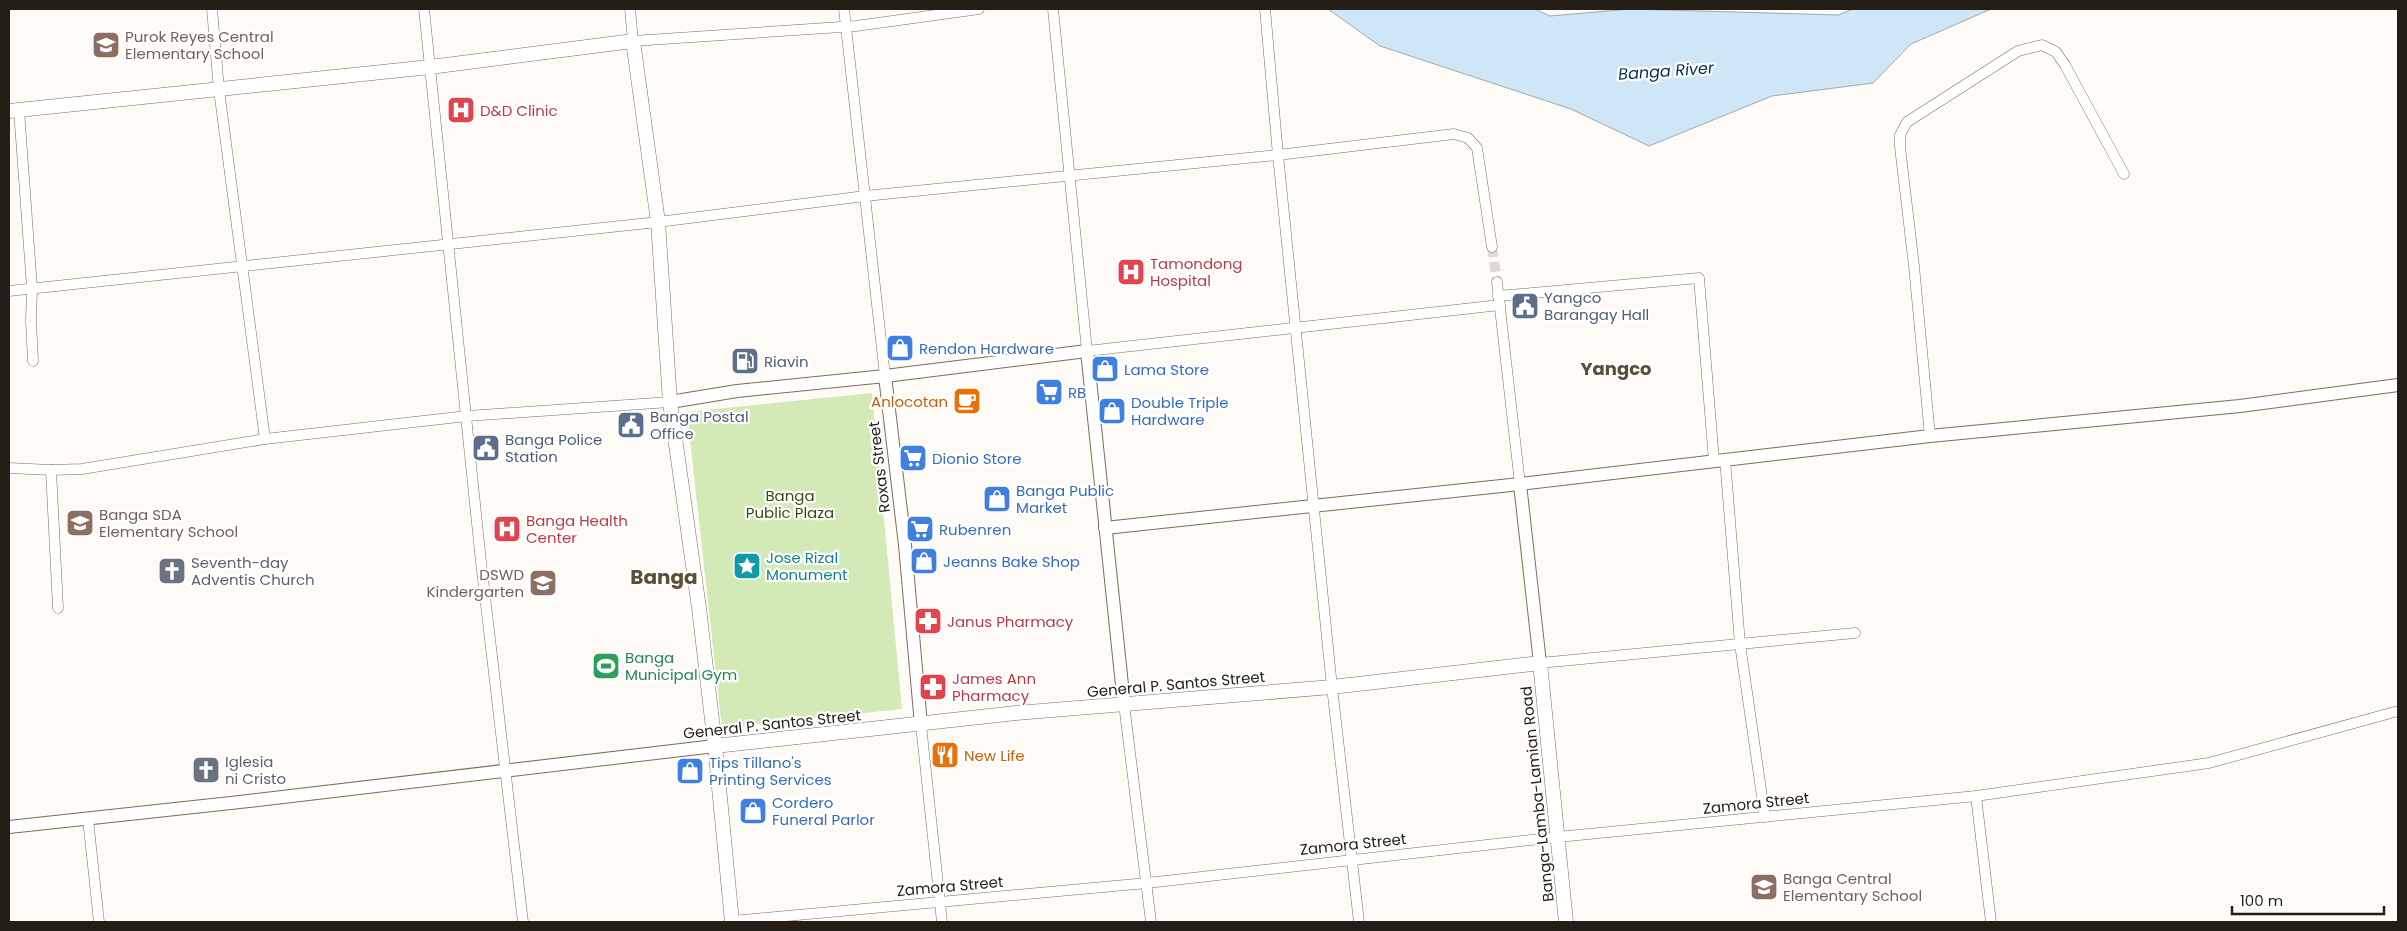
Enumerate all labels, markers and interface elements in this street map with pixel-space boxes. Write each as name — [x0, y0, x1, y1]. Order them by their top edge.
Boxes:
place label: Purok Reyes Central Elementary School — [125, 26, 274, 64]
school or university icon: Purok Reyes Central Elementary School — [91, 30, 121, 60]
water label: Banga River — [1617, 56, 1716, 86]
hospital icon: D&D Clinic — [446, 95, 476, 125]
place label: D&D Clinic — [480, 100, 558, 121]
place label: Tamondong Hospital — [1150, 253, 1242, 291]
hospital icon: Tamondong Hospital — [1116, 257, 1146, 287]
place label: Yangco Barangay Hall — [1544, 287, 1649, 325]
public building icon: Yangco Barangay Hall — [1510, 291, 1540, 321]
shop icon: Rendon Hardware — [885, 333, 915, 363]
place label: Rendon Hardware — [919, 338, 1054, 359]
fuel station icon: Riavin — [730, 346, 760, 376]
place label: Riavin — [764, 351, 809, 372]
shop icon: Lama Store — [1090, 354, 1120, 384]
district label: Yangco — [1580, 356, 1652, 381]
place label: Lama Store — [1124, 359, 1209, 380]
supermarket icon: RB — [1034, 377, 1064, 407]
place label: RB — [1068, 382, 1086, 403]
cafe icon: Anlocotan — [952, 386, 982, 416]
place label: Anlocotan — [871, 391, 948, 412]
place label: Double Triple Hardware — [1131, 392, 1228, 430]
shop icon: Double Triple Hardware — [1097, 396, 1127, 426]
place label: Banga Postal Office — [650, 406, 749, 444]
public building icon: Banga Postal Office — [616, 410, 646, 440]
street label: Roxas Street — [863, 420, 895, 514]
place label: Banga Police Station — [505, 429, 602, 467]
public building icon: Banga Police Station — [471, 433, 501, 463]
supermarket icon: Dionio Store — [898, 443, 928, 473]
place label: Dionio Store — [932, 448, 1022, 469]
place label: Banga Public Market — [1016, 480, 1114, 518]
shop icon: Banga Public Market — [982, 484, 1012, 514]
park label: Banga Public Plaza — [746, 485, 834, 523]
place label: Banga SDA Elementary School — [99, 504, 238, 542]
school or university icon: Banga SDA Elementary School — [65, 508, 95, 538]
place label: Banga Health Center — [526, 510, 628, 548]
hospital icon: Banga Health Center — [492, 514, 522, 544]
supermarket icon: Rubenren — [905, 514, 935, 544]
place label: Rubenren — [939, 519, 1011, 540]
shop icon: Jeanns Bake Shop — [909, 546, 939, 576]
place label: Jose Rizal Monument — [766, 547, 848, 585]
place icon: Jose Rizal Monument — [732, 551, 762, 581]
place label: Jeanns Bake Shop — [943, 551, 1080, 572]
place label: Seventh-day Adventis Church — [191, 552, 315, 590]
church icon: Seventh-day Adventis Church — [157, 556, 187, 586]
district label: Banga — [630, 563, 698, 591]
place label: DSWD Kindergarten — [426, 564, 524, 602]
school or university icon: DSWD Kindergarten — [528, 568, 558, 598]
pharmacy icon: Janus Pharmacy — [913, 606, 943, 636]
place label: Janus Pharmacy — [947, 611, 1074, 632]
place label: Banga Municipal Gym — [625, 647, 737, 685]
sports icon: Banga Municipal Gym — [591, 651, 621, 681]
street label: General P. Santos Street — [1086, 666, 1266, 702]
place label: James Ann Pharmacy — [952, 668, 1036, 706]
pharmacy icon: James Ann Pharmacy — [918, 672, 948, 702]
street label: Banga-Lamba-Lamian Road — [1515, 685, 1559, 903]
street label: General P. Santos Street — [682, 704, 862, 744]
restaurant icon: New Life — [930, 740, 960, 770]
place label: New Life — [964, 745, 1025, 766]
place label: Iglesia ni Cristo — [225, 751, 286, 789]
place label: Tips Tillano's Printing Services — [709, 752, 832, 790]
church icon: Iglesia ni Cristo — [191, 755, 221, 785]
shop icon: Tips Tillano's Printing Services — [675, 756, 705, 786]
street label: Zamora Street — [1702, 787, 1810, 819]
place label: Cordero Funeral Parlor — [772, 792, 875, 830]
shop icon: Cordero Funeral Parlor — [738, 796, 768, 826]
street label: Zamora Street — [1299, 828, 1407, 860]
place label: Banga Central Elementary School — [1783, 868, 1922, 906]
street label: Zamora Street — [896, 871, 1004, 901]
school or university icon: Banga Central Elementary School — [1749, 872, 1779, 902]
scale bar — [2232, 884, 2384, 916]
text: 100 m — [2240, 890, 2283, 911]

